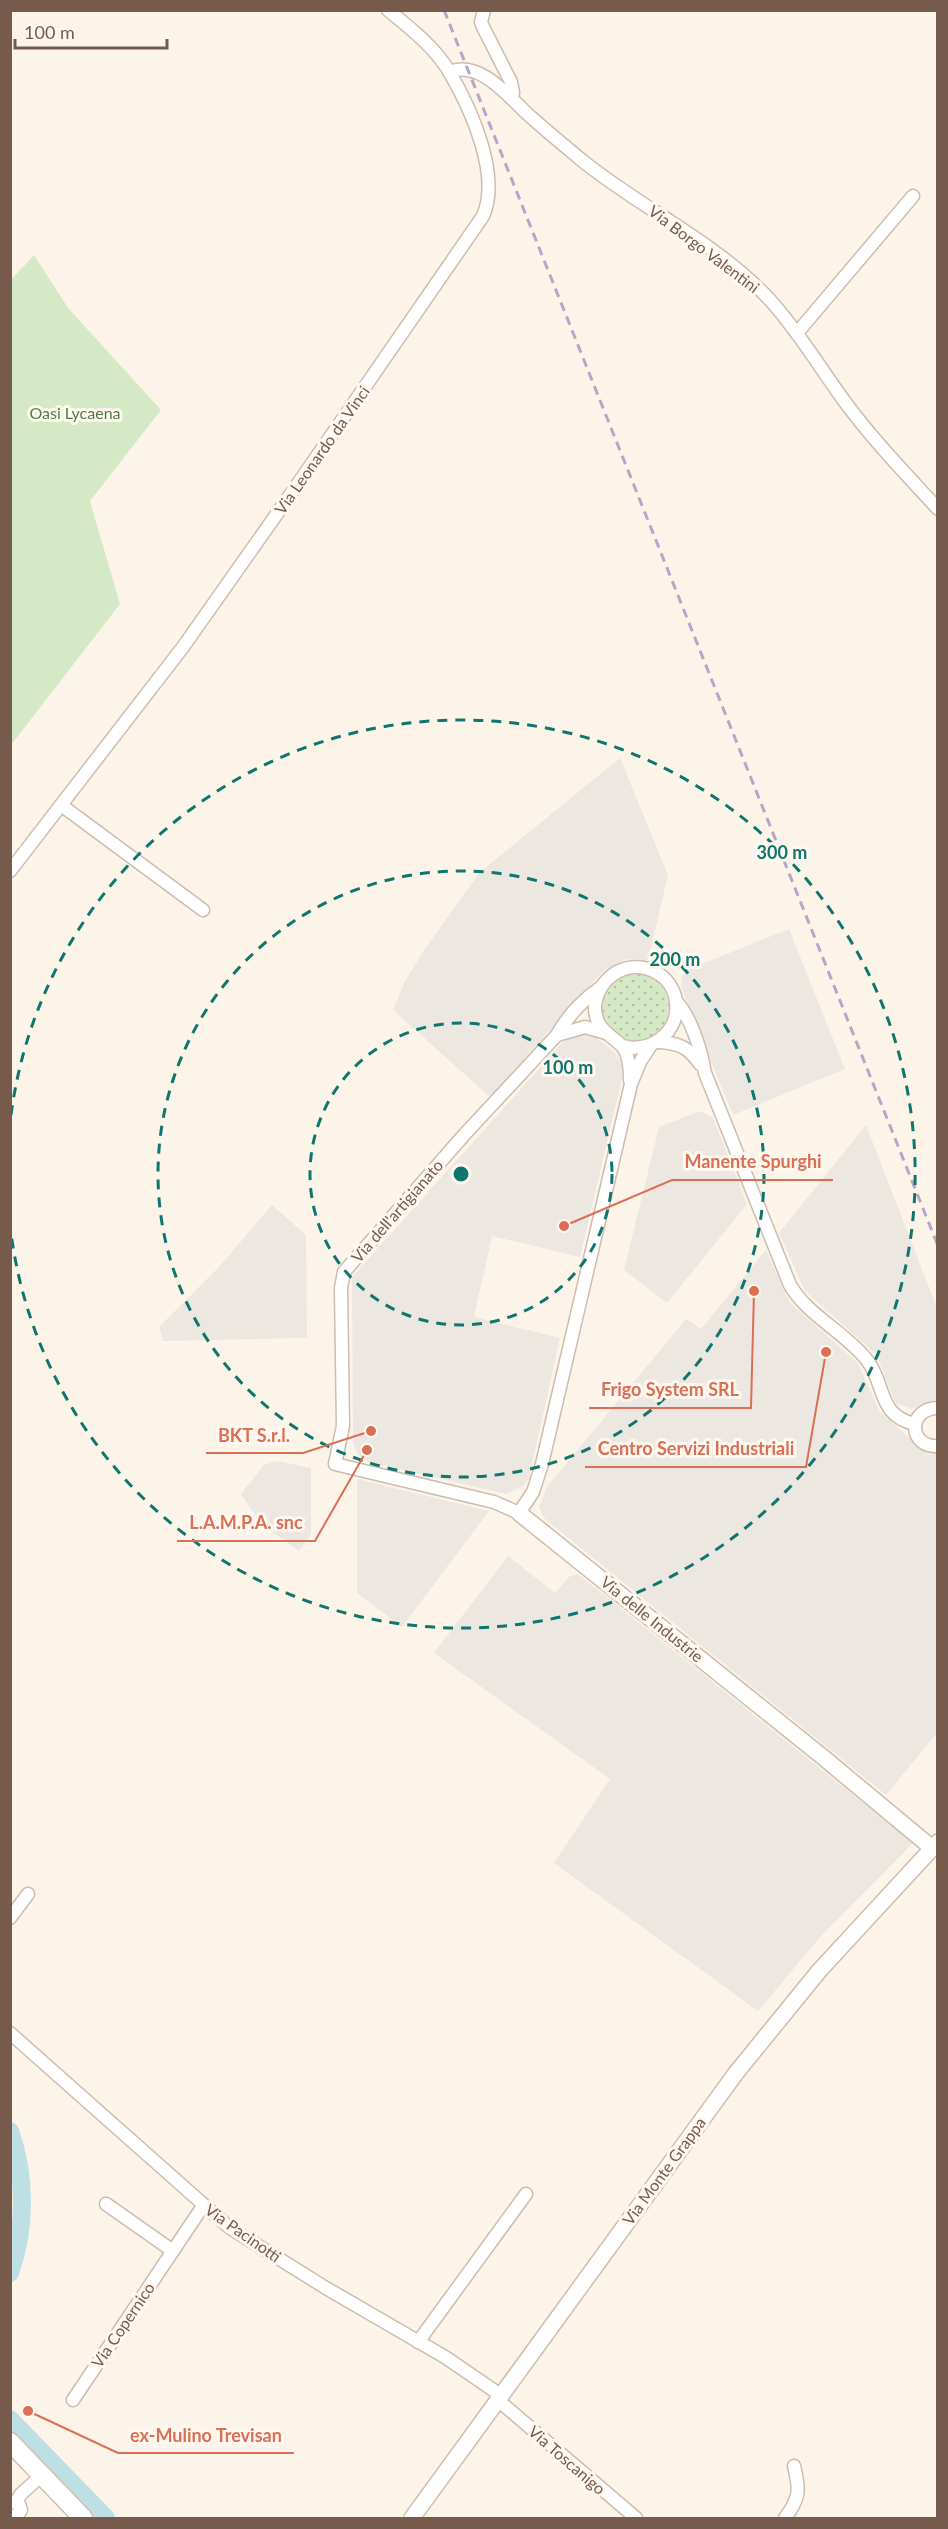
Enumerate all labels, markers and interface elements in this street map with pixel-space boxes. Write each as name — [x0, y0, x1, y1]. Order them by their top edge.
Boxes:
scale bar — [15, 12, 166, 50]
text: 100 m — [24, 21, 75, 43]
street label: Via Borgo Valentini — [645, 201, 763, 296]
street label: Via Leonardo da Vinci — [270, 382, 373, 517]
park label: Oasi Lycaena — [29, 403, 121, 422]
text: 300 m — [757, 841, 807, 863]
text: 200 m — [650, 948, 700, 970]
text: 100 m — [543, 1056, 593, 1078]
callout: Manente Spurghi — [672, 1144, 833, 1180]
text: Manente Spurghi — [684, 1150, 822, 1172]
street label: Via dell'artigianato — [347, 1155, 446, 1266]
centre of rings — [451, 1164, 471, 1184]
callout: Frigo System SRL — [589, 1372, 751, 1408]
text: Frigo System SRL — [601, 1378, 740, 1400]
callout: BKT S.r.l. — [206, 1417, 303, 1453]
text: BKT S.r.l. — [218, 1424, 290, 1446]
callout: Centro Servizi Industriali — [585, 1431, 806, 1467]
text: Centro Servizi Industriali — [598, 1437, 794, 1459]
callout: L.A.M.P.A. snc — [177, 1505, 315, 1541]
text: L.A.M.P.A. snc — [189, 1511, 303, 1533]
street label: Via delle Industrie — [597, 1572, 707, 1666]
street label: Via Monte Grappa — [618, 2113, 709, 2228]
street label: Via Pacinotti — [202, 2199, 285, 2266]
street label: Via Copernico — [87, 2278, 158, 2371]
callout: ex-Mulino Trevisan — [118, 2417, 294, 2453]
street label: Via Toscanigo — [525, 2421, 610, 2498]
text: ex-Mulino Trevisan — [130, 2424, 282, 2446]

